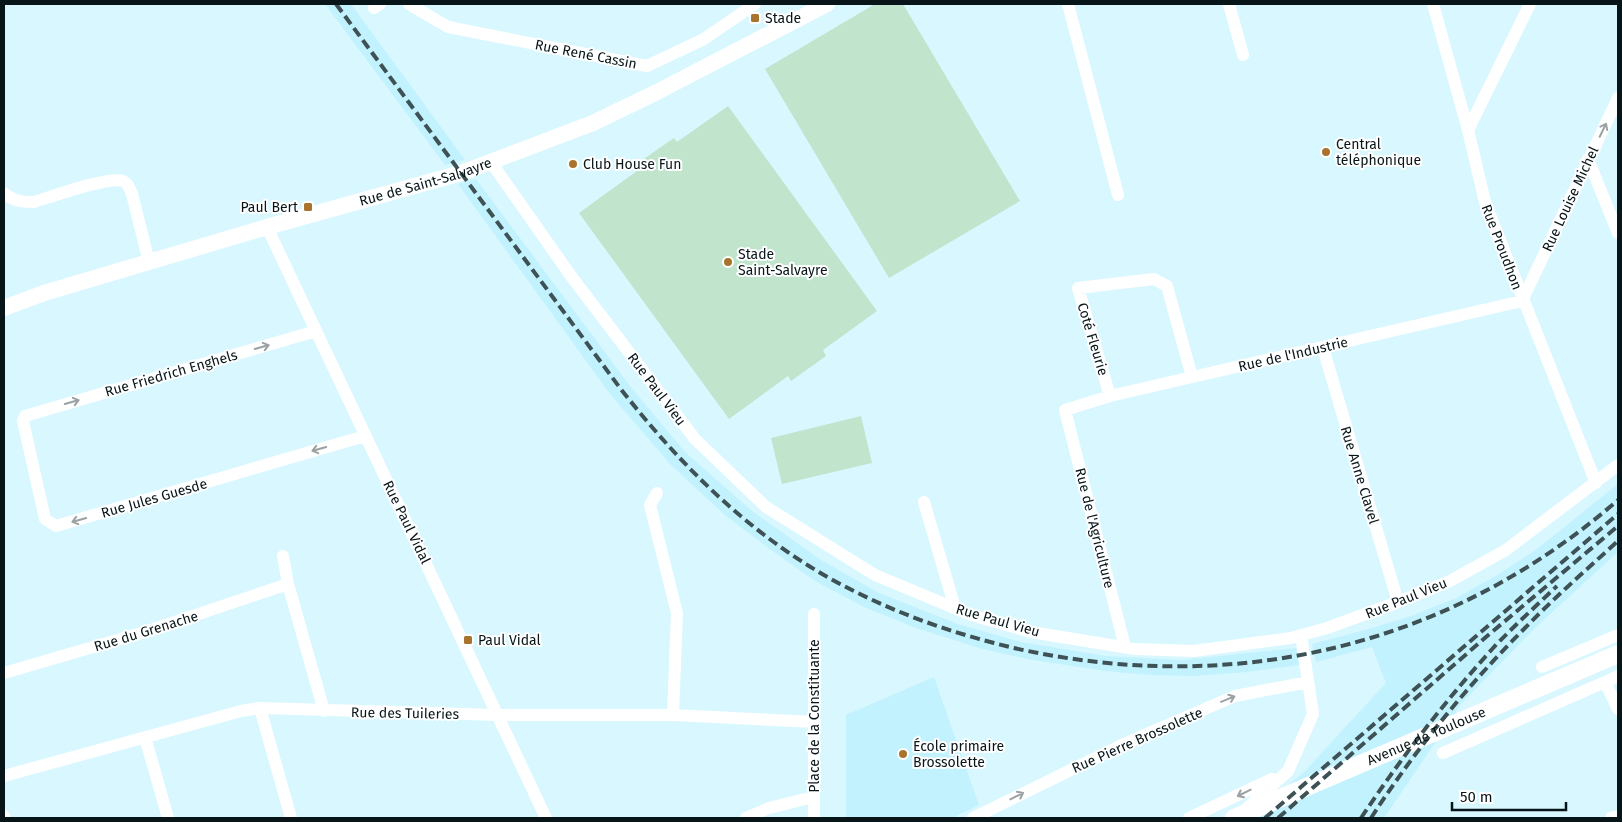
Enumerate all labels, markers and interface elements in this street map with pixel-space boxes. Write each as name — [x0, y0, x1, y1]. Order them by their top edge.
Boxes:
place label: Stade — [765, 10, 801, 27]
marker: Stade — [749, 12, 761, 24]
street label: Rue René Cassin — [533, 36, 638, 73]
one-way arrow — [1598, 123, 1608, 138]
place label: Central téléphonique — [1336, 136, 1421, 169]
street label: Rue Louise Michel — [1539, 144, 1602, 255]
marker: Central téléphonique — [1320, 146, 1332, 158]
street label: Rue de Saint-Salvayre — [357, 154, 494, 210]
place label: Club House Fun — [583, 156, 681, 173]
marker: Club House Fun — [567, 158, 579, 170]
place label: Paul Bert — [240, 199, 299, 216]
marker: Paul Bert — [302, 201, 314, 213]
street label: Rue Proudhon — [1477, 202, 1526, 292]
place label: Stade Saint-Salvayre — [738, 246, 828, 279]
marker: Stade Saint-Salvayre — [722, 256, 734, 268]
street label: Coté Fleurie — [1073, 301, 1112, 378]
street label: Rue de l'Industrie — [1237, 334, 1350, 375]
one-way arrow — [253, 341, 269, 351]
street label: Rue Friedrich Enghels — [103, 346, 240, 401]
street label: Rue Paul Vieu — [624, 350, 689, 429]
one-way arrow — [64, 397, 80, 407]
street label: Rue Anne Clavel — [1337, 424, 1382, 526]
one-way arrow — [311, 445, 327, 455]
street label: Rue de l'Agriculture — [1071, 466, 1118, 590]
street label: Rue Jules Guesde — [99, 475, 209, 522]
street label: Rue Paul Vidal — [379, 478, 434, 567]
one-way arrow — [71, 515, 87, 525]
street label: Rue Paul Vieu — [1363, 574, 1449, 623]
street label: Rue Paul Vieu — [954, 600, 1042, 641]
street label: Rue du Grenache — [92, 608, 200, 655]
place label: Paul Vidal — [478, 632, 541, 649]
marker: Paul Vidal — [462, 634, 474, 646]
street label: Place de la Constituante — [806, 639, 823, 793]
one-way arrow — [1220, 694, 1235, 704]
street label: Rue des Tuileries — [351, 704, 460, 723]
street label: Rue Pierre Brossolette — [1069, 704, 1205, 777]
street label: Avenue de Toulouse — [1364, 704, 1488, 769]
place label: École primaire Brossolette — [913, 737, 1004, 771]
marker: École primaire Brossolette — [897, 748, 909, 760]
scale bar — [1452, 780, 1566, 812]
one-way arrow — [1237, 788, 1252, 798]
text: 50 m — [1460, 788, 1493, 806]
one-way arrow — [1009, 791, 1024, 801]

